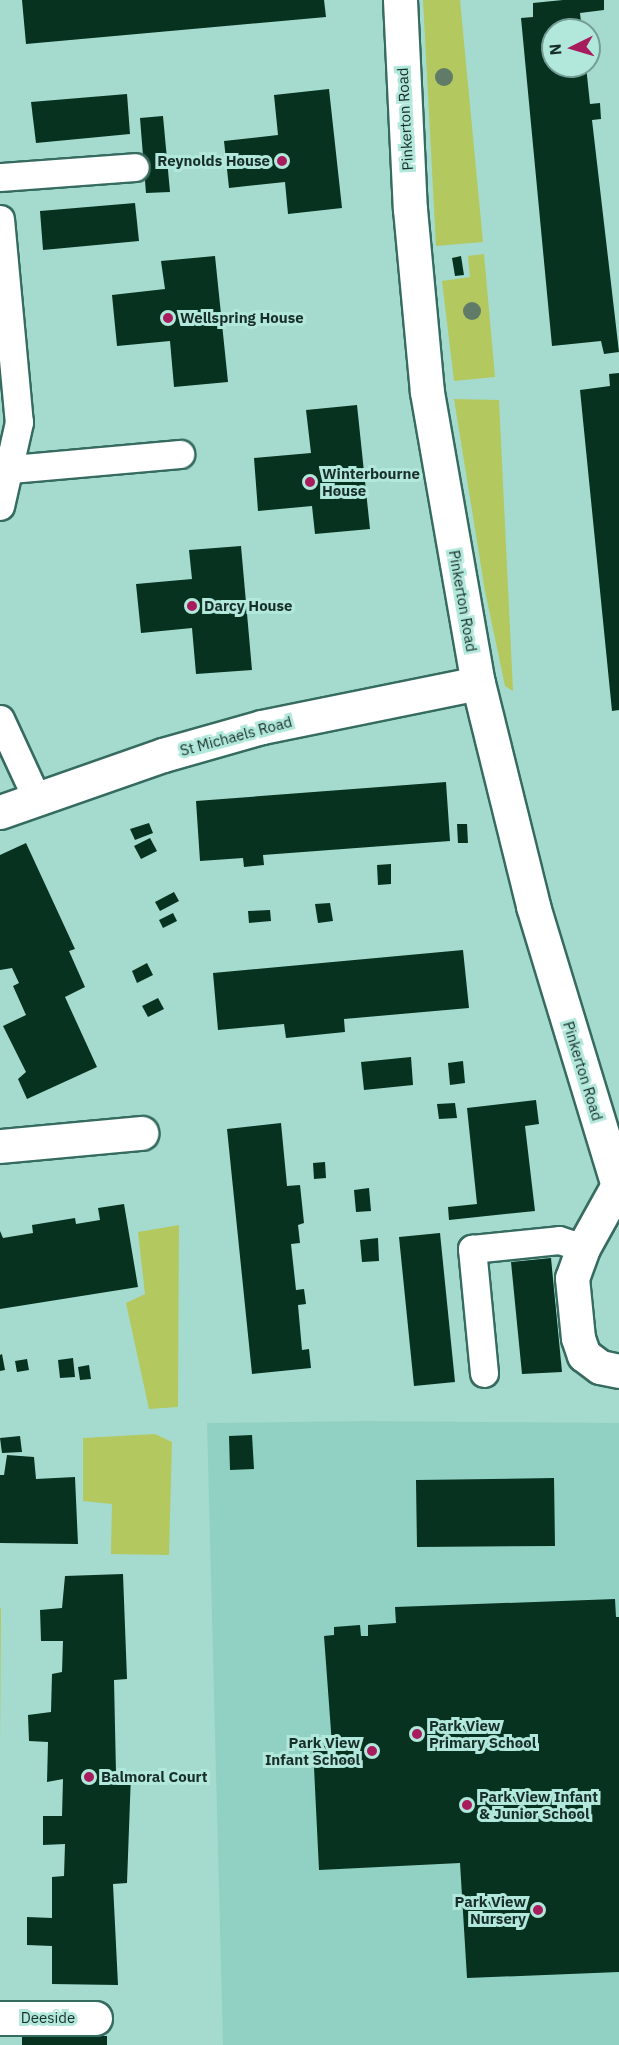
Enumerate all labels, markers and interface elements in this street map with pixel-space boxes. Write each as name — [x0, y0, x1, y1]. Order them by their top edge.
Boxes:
north arrow — [541, 18, 601, 78]
text: N — [545, 43, 566, 56]
street label: Pinkerton Road — [393, 67, 417, 171]
place label: Reynolds House — [157, 152, 270, 170]
marker: Reynolds House — [275, 154, 289, 168]
place label: Wellspring House — [180, 309, 304, 327]
marker: Wellspring House — [161, 311, 175, 325]
place label: Winterbourne House — [322, 464, 420, 499]
marker: Winterbourne House — [303, 475, 317, 489]
street label: Pinkerton Road — [445, 549, 481, 653]
place label: Darcy House — [204, 597, 293, 615]
marker: Darcy House — [185, 599, 199, 613]
street label: St Michaels Road — [178, 712, 294, 760]
street label: Pinkerton Road — [559, 1019, 607, 1123]
place label: Park View Primary School — [429, 1716, 536, 1751]
marker: Park View Primary School — [410, 1727, 424, 1741]
place label: Park View Infant School — [265, 1733, 360, 1768]
marker: Park View Infant School — [365, 1744, 379, 1758]
place label: Balmoral Court — [101, 1768, 207, 1786]
marker: Balmoral Court — [82, 1770, 96, 1784]
place label: Park View Infant & Junior School — [479, 1787, 598, 1822]
marker: Park View Infant & Junior School — [460, 1798, 474, 1812]
place label: Park View Nursery — [455, 1892, 526, 1927]
marker: Park View Nursery — [531, 1903, 545, 1917]
street label: Deeside — [21, 2009, 75, 2027]

